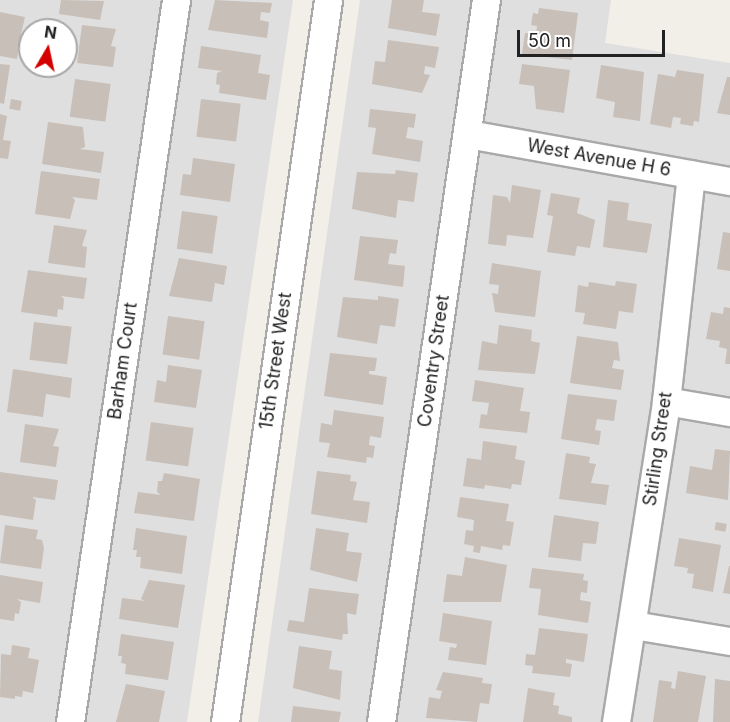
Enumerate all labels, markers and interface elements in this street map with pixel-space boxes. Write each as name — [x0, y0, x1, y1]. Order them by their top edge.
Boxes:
north arrow — [18, 18, 78, 78]
scale bar — [520, 18, 668, 56]
text: N — [43, 21, 58, 43]
text: 50 m — [528, 30, 571, 51]
street label: West Avenue H 6 — [525, 135, 673, 181]
street label: 15th Street West — [256, 291, 296, 431]
street label: Coventry Street — [414, 293, 454, 429]
street label: Barham Court — [104, 301, 142, 421]
street label: Stirling Street — [639, 391, 677, 507]

